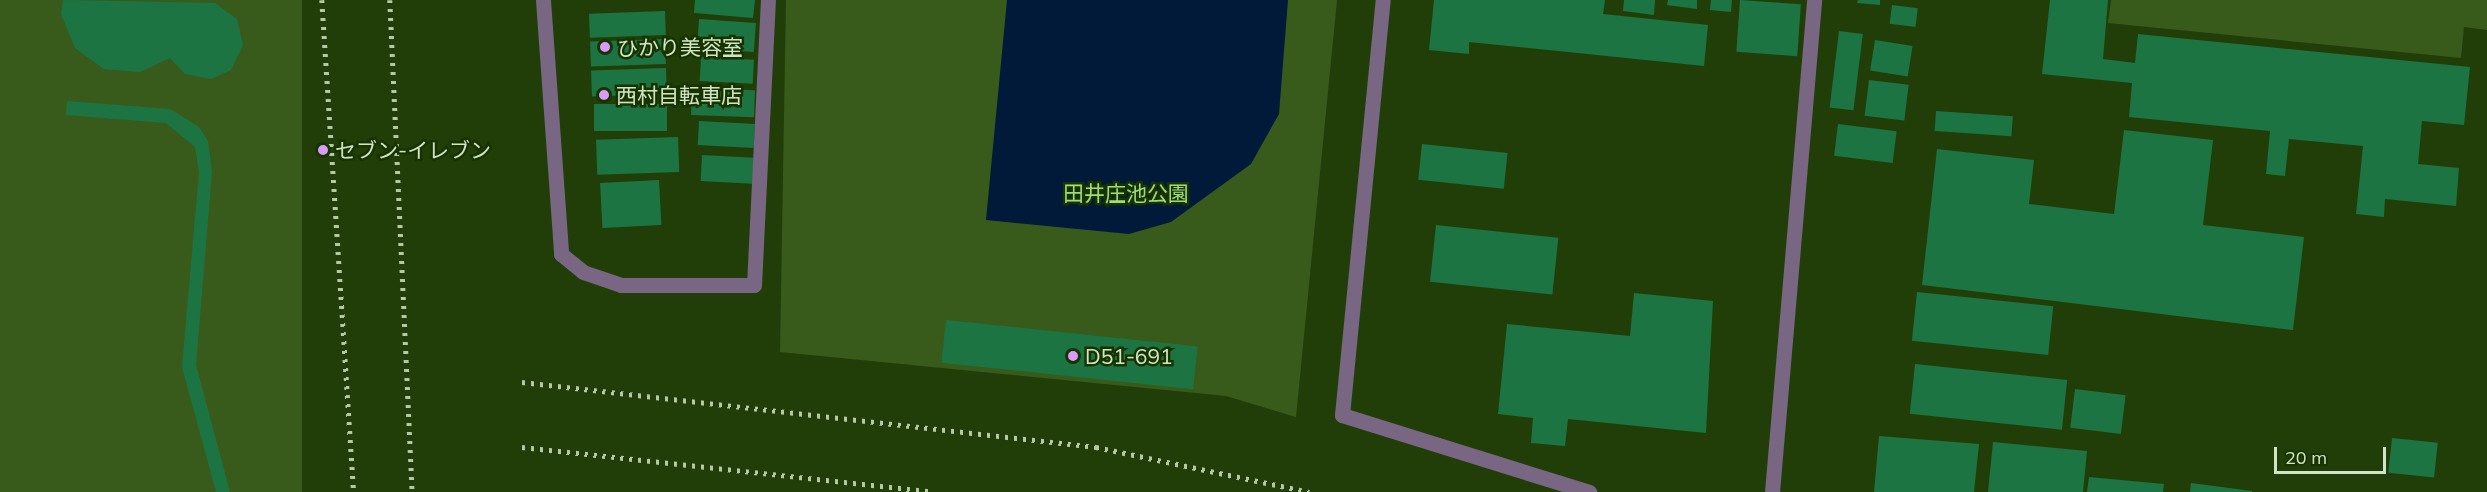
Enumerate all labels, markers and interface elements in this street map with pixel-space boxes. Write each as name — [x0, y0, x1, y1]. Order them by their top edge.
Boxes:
place label: ひかり美容室 — [617, 34, 743, 60]
marker: ひかり美容室 — [598, 40, 612, 54]
place label: 西村自転車店 — [616, 82, 742, 108]
marker: 西村自転車店 — [597, 88, 611, 102]
place label: セブン-イレブン — [335, 137, 491, 163]
marker: セブン-イレブン — [316, 143, 330, 157]
park label: 田井庄池公園 — [1063, 180, 1189, 206]
place label: D51-691 — [1085, 343, 1173, 369]
marker: D51-691 — [1066, 349, 1080, 363]
scale bar — [2277, 435, 2390, 473]
text: 20 m — [2285, 446, 2327, 469]

